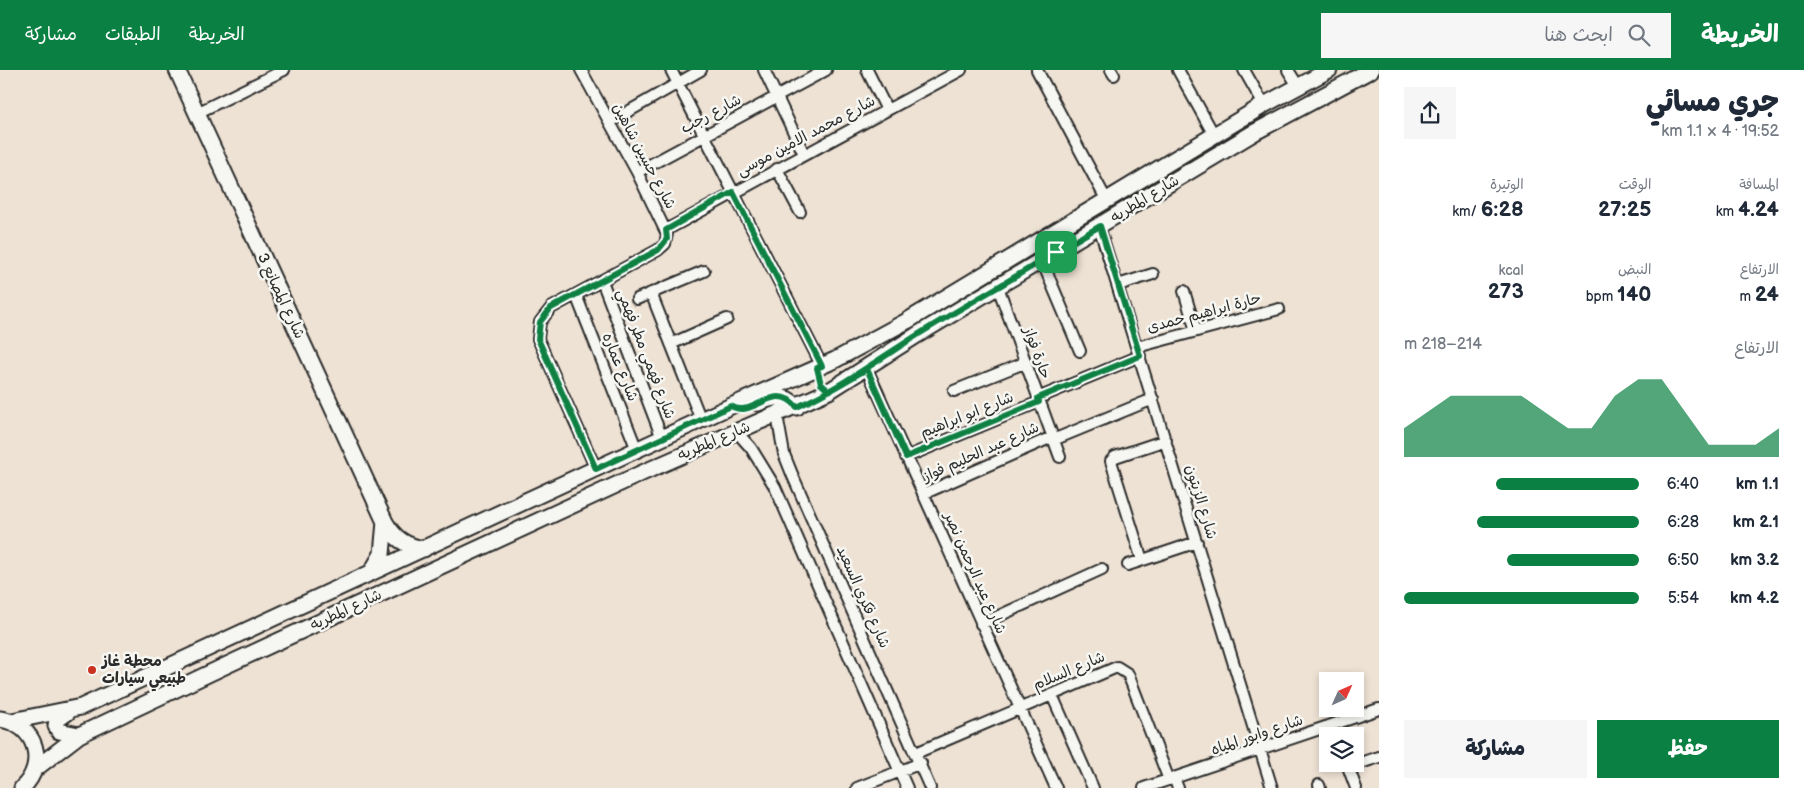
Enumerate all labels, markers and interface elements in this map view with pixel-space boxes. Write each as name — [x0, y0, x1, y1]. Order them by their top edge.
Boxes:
search box — [1321, 13, 1671, 58]
text: الخريطة — [1701, 20, 1779, 49]
icon: search — [1625, 21, 1653, 49]
text: مشاركة — [25, 24, 77, 45]
text: الطبقات — [105, 24, 161, 45]
text: الخريطة — [189, 24, 245, 45]
text: ابحث هنا — [1544, 24, 1613, 47]
text: جري مسائي — [1646, 86, 1779, 119]
button: share — [1404, 87, 1456, 139]
street label: شارع رجب — [677, 90, 745, 138]
street label: شارع محمد الامين موسى — [733, 91, 879, 181]
street label: شارع حسين شاهين — [608, 100, 680, 212]
text: 19:52 · 4 × 1.1 km — [1661, 122, 1779, 141]
street label: شارع المطريه — [1107, 171, 1183, 227]
text: الوتيرة — [1490, 176, 1524, 193]
text: الوقت — [1619, 176, 1651, 193]
text: المسافة — [1739, 176, 1779, 193]
text: 6:28 — [1481, 197, 1524, 222]
text: 27:25 — [1598, 197, 1651, 222]
text: 4.24 — [1738, 197, 1779, 222]
text: /km — [1452, 203, 1481, 220]
text: km — [1716, 203, 1738, 220]
pin — [1035, 231, 1077, 273]
icon: arrive — [1042, 238, 1070, 266]
street label: شارع المصانع 3 — [252, 250, 309, 342]
text: النبض — [1618, 261, 1651, 278]
text: الارتفاع — [1740, 261, 1779, 278]
text: kcal — [1499, 262, 1524, 279]
text: 273 — [1488, 279, 1524, 304]
text: 140 — [1617, 282, 1651, 307]
text: 24 — [1755, 282, 1779, 307]
street label: شارع فهمي مطر فهمي — [610, 286, 680, 423]
text: bpm — [1586, 288, 1617, 305]
text: m — [1740, 288, 1755, 305]
street label: حارة ابراهيم حمدى — [1145, 289, 1264, 339]
street label: حارة فواز — [1018, 323, 1055, 382]
street label: شارع عماره — [598, 330, 642, 404]
text: 214–218 m — [1404, 335, 1482, 354]
text: الارتفاع — [1734, 339, 1779, 358]
street label: شارع ابو ابراهيم — [918, 388, 1017, 444]
street label: شارع المطريه — [675, 417, 753, 465]
street label: شارع عبد الحليم فواز — [919, 418, 1043, 488]
street label: شارع الزيتون — [1181, 463, 1221, 541]
text: 6:40 — [1667, 475, 1699, 494]
text: 1.1 km — [1736, 475, 1779, 494]
street label: شارع عبد الرحمن نصر — [939, 507, 1010, 637]
text: 6:28 — [1667, 513, 1699, 532]
text: 2.1 km — [1733, 513, 1779, 532]
street label: شارع فكري السعيد — [831, 543, 894, 652]
text: 6:50 — [1667, 551, 1699, 570]
text: 3.2 km — [1730, 551, 1779, 570]
street label: شارع المطريه — [307, 585, 385, 635]
text: 5:54 — [1668, 589, 1699, 608]
text: 4.2 km — [1730, 589, 1779, 608]
street label: شارع السلام — [1030, 647, 1108, 696]
place label: محطة غاز طبيعي سيارات — [100, 652, 186, 692]
marker: محطة غاز طبيعي سيارات — [86, 664, 98, 676]
north arrow — [1319, 672, 1364, 718]
map controls — [1319, 672, 1364, 772]
street label: شارع وابور المياه — [1208, 710, 1306, 760]
button: مشاركة — [1404, 720, 1587, 778]
button: حفظ — [1597, 720, 1779, 778]
button: layers — [1319, 727, 1364, 772]

